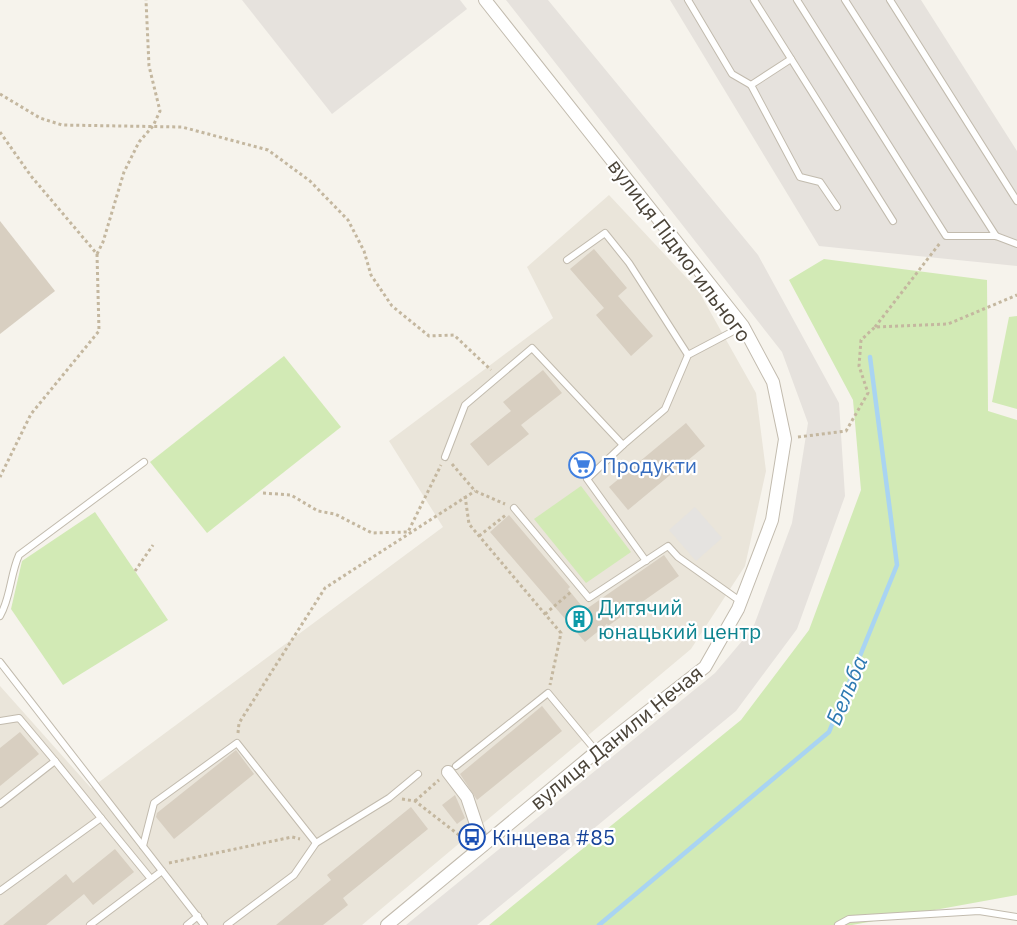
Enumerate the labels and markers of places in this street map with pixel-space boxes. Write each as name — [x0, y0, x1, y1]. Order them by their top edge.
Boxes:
supermarket icon: Продукти — [567, 450, 597, 480]
place label: Продукти — [602, 451, 697, 479]
place label: Дитячий юнацький центр — [598, 593, 761, 645]
building icon: Дитячий юнацький центр — [564, 604, 594, 634]
bus stop icon: Кінцева #85 — [457, 822, 487, 852]
place label: Кінцева #85 — [492, 823, 615, 851]

